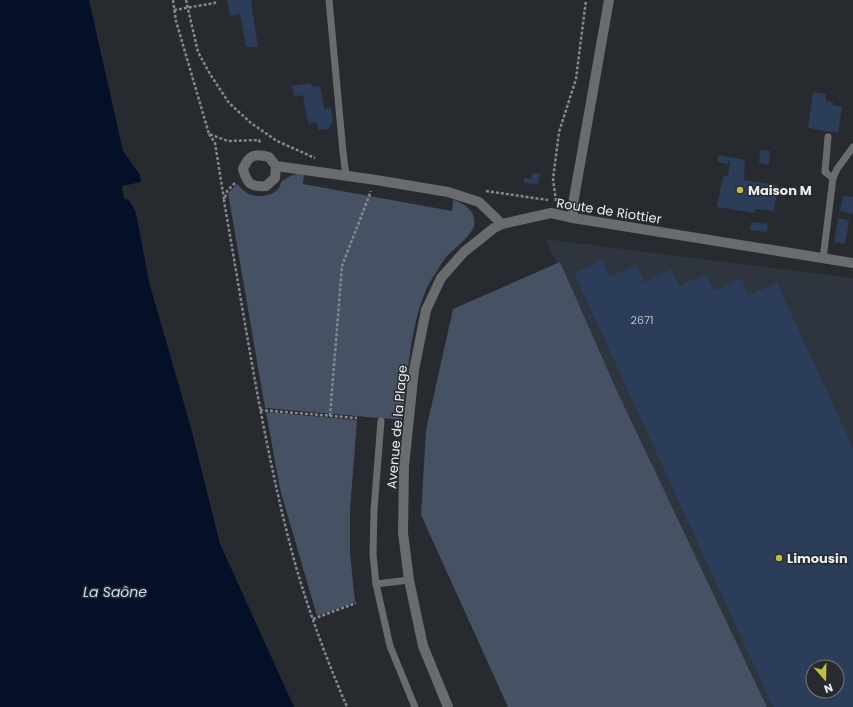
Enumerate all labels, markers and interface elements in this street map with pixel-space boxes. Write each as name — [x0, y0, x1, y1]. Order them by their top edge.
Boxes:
place label: Maison M — [748, 181, 812, 200]
marker: Maison M — [735, 185, 745, 195]
street label: Route de Riottier — [555, 193, 663, 229]
house number: 2671 — [631, 312, 653, 328]
street label: Avenue de la Plage — [382, 364, 412, 490]
place label: Limousin — [787, 549, 848, 568]
marker: Limousin — [774, 553, 784, 563]
water label: La Saône — [83, 582, 147, 602]
north arrow — [805, 659, 845, 699]
text: N — [822, 679, 835, 697]

